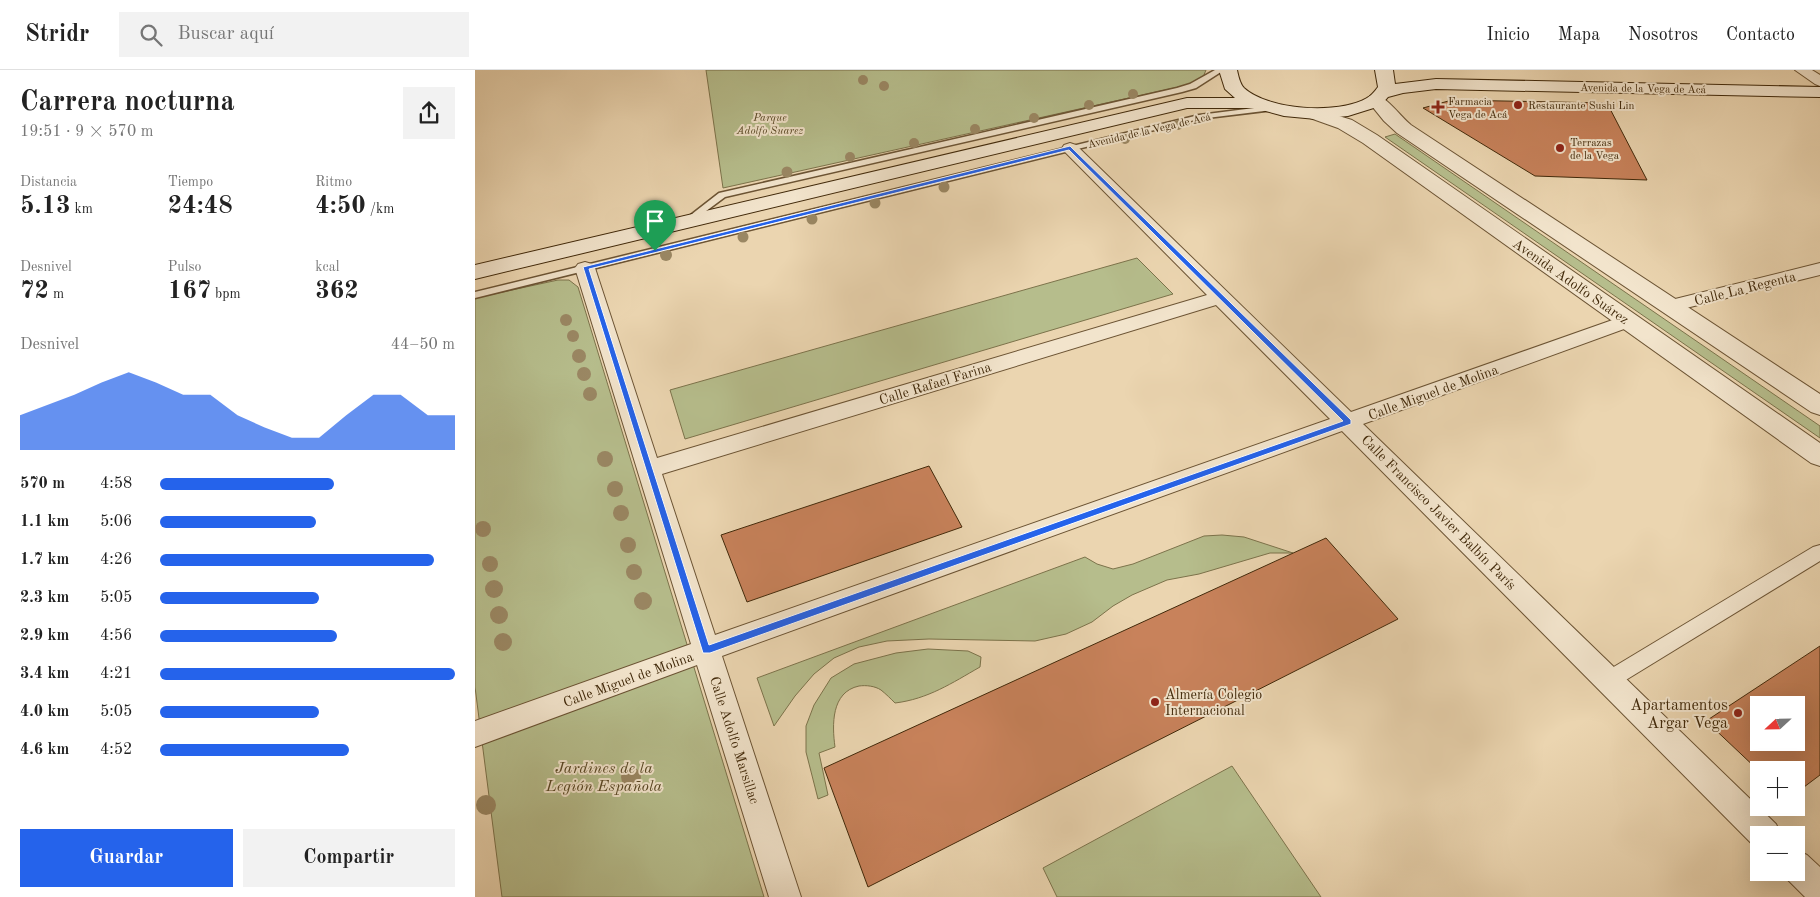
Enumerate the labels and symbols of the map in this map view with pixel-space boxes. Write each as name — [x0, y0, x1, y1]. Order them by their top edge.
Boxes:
street label: Avenida de la Vega de Acá — [1580, 83, 1707, 96]
place label: Farmacia Vega de Acá — [1448, 97, 1508, 121]
marker: Restaurante Sushi Lin — [1512, 99, 1524, 111]
marker: Farmacia Vega de Acá — [1432, 101, 1444, 113]
place label: Restaurante Sushi Lin — [1528, 101, 1635, 112]
street label: Avenida de la Vega de Acá — [1087, 112, 1213, 151]
park label: Parque Adolfo Suarez — [736, 113, 804, 137]
place label: Terrazas de la Vega — [1570, 138, 1620, 162]
marker: Terrazas de la Vega — [1554, 142, 1566, 154]
pin — [634, 200, 676, 251]
street label: Avenida Adolfo Suárez — [1510, 236, 1631, 327]
street label: Calle La Regenta — [1693, 270, 1798, 308]
street label: Calle Rafael Farina — [878, 360, 993, 408]
street label: Calle Miguel de Molina — [1366, 363, 1500, 423]
street label: Calle Francisco Javier Balbín París — [1358, 433, 1518, 593]
street label: Calle Miguel de Molina — [561, 650, 695, 710]
street label: Calle Adolfo Marsillac — [707, 675, 761, 806]
place label: Almería Colegio Internacional — [1165, 688, 1262, 718]
marker: Almería Colegio Internacional — [1149, 696, 1161, 708]
north arrow — [1750, 696, 1805, 751]
place label: Apartamentos Argar Vega — [1630, 698, 1728, 732]
marker: Apartamentos Argar Vega — [1732, 707, 1744, 719]
park label: Jardines de la Legión Española — [545, 761, 663, 795]

